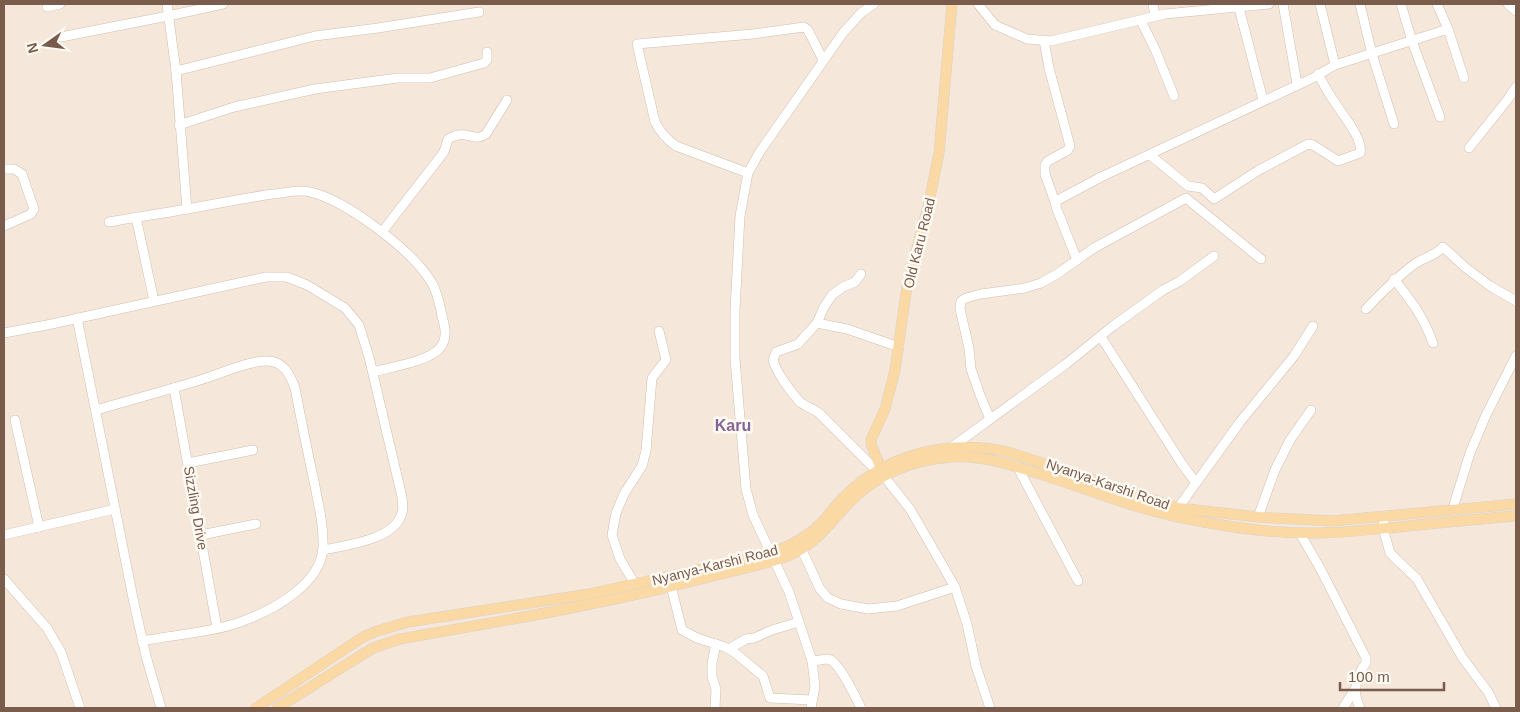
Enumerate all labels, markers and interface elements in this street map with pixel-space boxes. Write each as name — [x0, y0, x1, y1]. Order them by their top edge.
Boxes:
north arrow — [20, 20, 70, 70]
text: N — [23, 41, 41, 55]
street label: Old Karu Road — [900, 196, 938, 290]
district label: Karu — [715, 417, 751, 434]
street label: Nyanya-Karshi Road — [1044, 455, 1172, 513]
street label: Sizzling Drive — [181, 465, 211, 551]
street label: Nyanya-Karshi Road — [650, 542, 780, 588]
scale bar — [1340, 660, 1444, 692]
text: 100 m — [1348, 668, 1390, 685]

